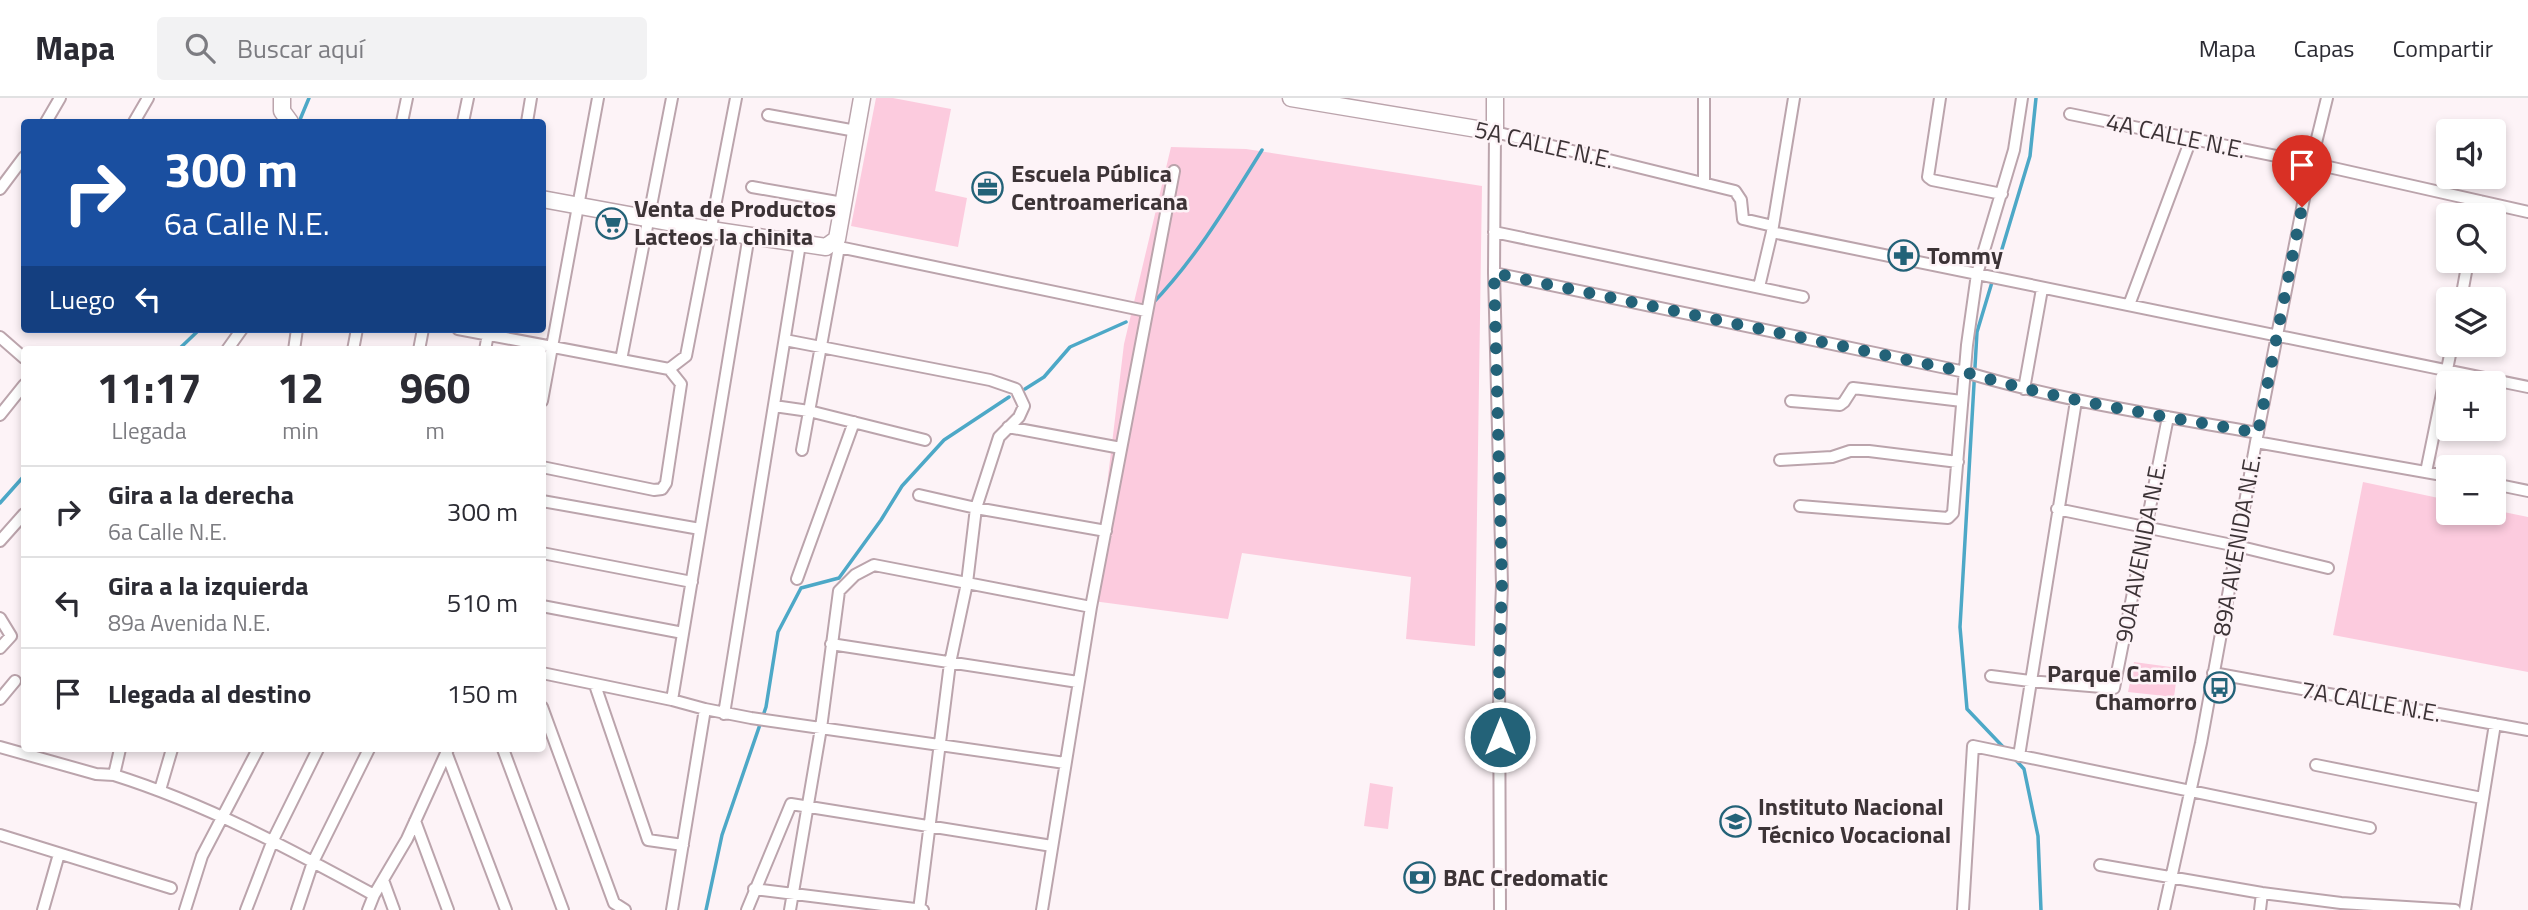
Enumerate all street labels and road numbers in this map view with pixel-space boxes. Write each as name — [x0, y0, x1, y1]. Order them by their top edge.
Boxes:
street label: 4A CALLE N.E. — [2103, 103, 2249, 167]
street label: 5A CALLE N.E. — [1471, 111, 1617, 178]
street label: 89A AVENIDA N.E. — [2202, 451, 2270, 639]
street label: 90A AVENIDA N.E. — [2105, 458, 2175, 646]
street label: 7A CALLE N.E. — [2298, 671, 2444, 731]

